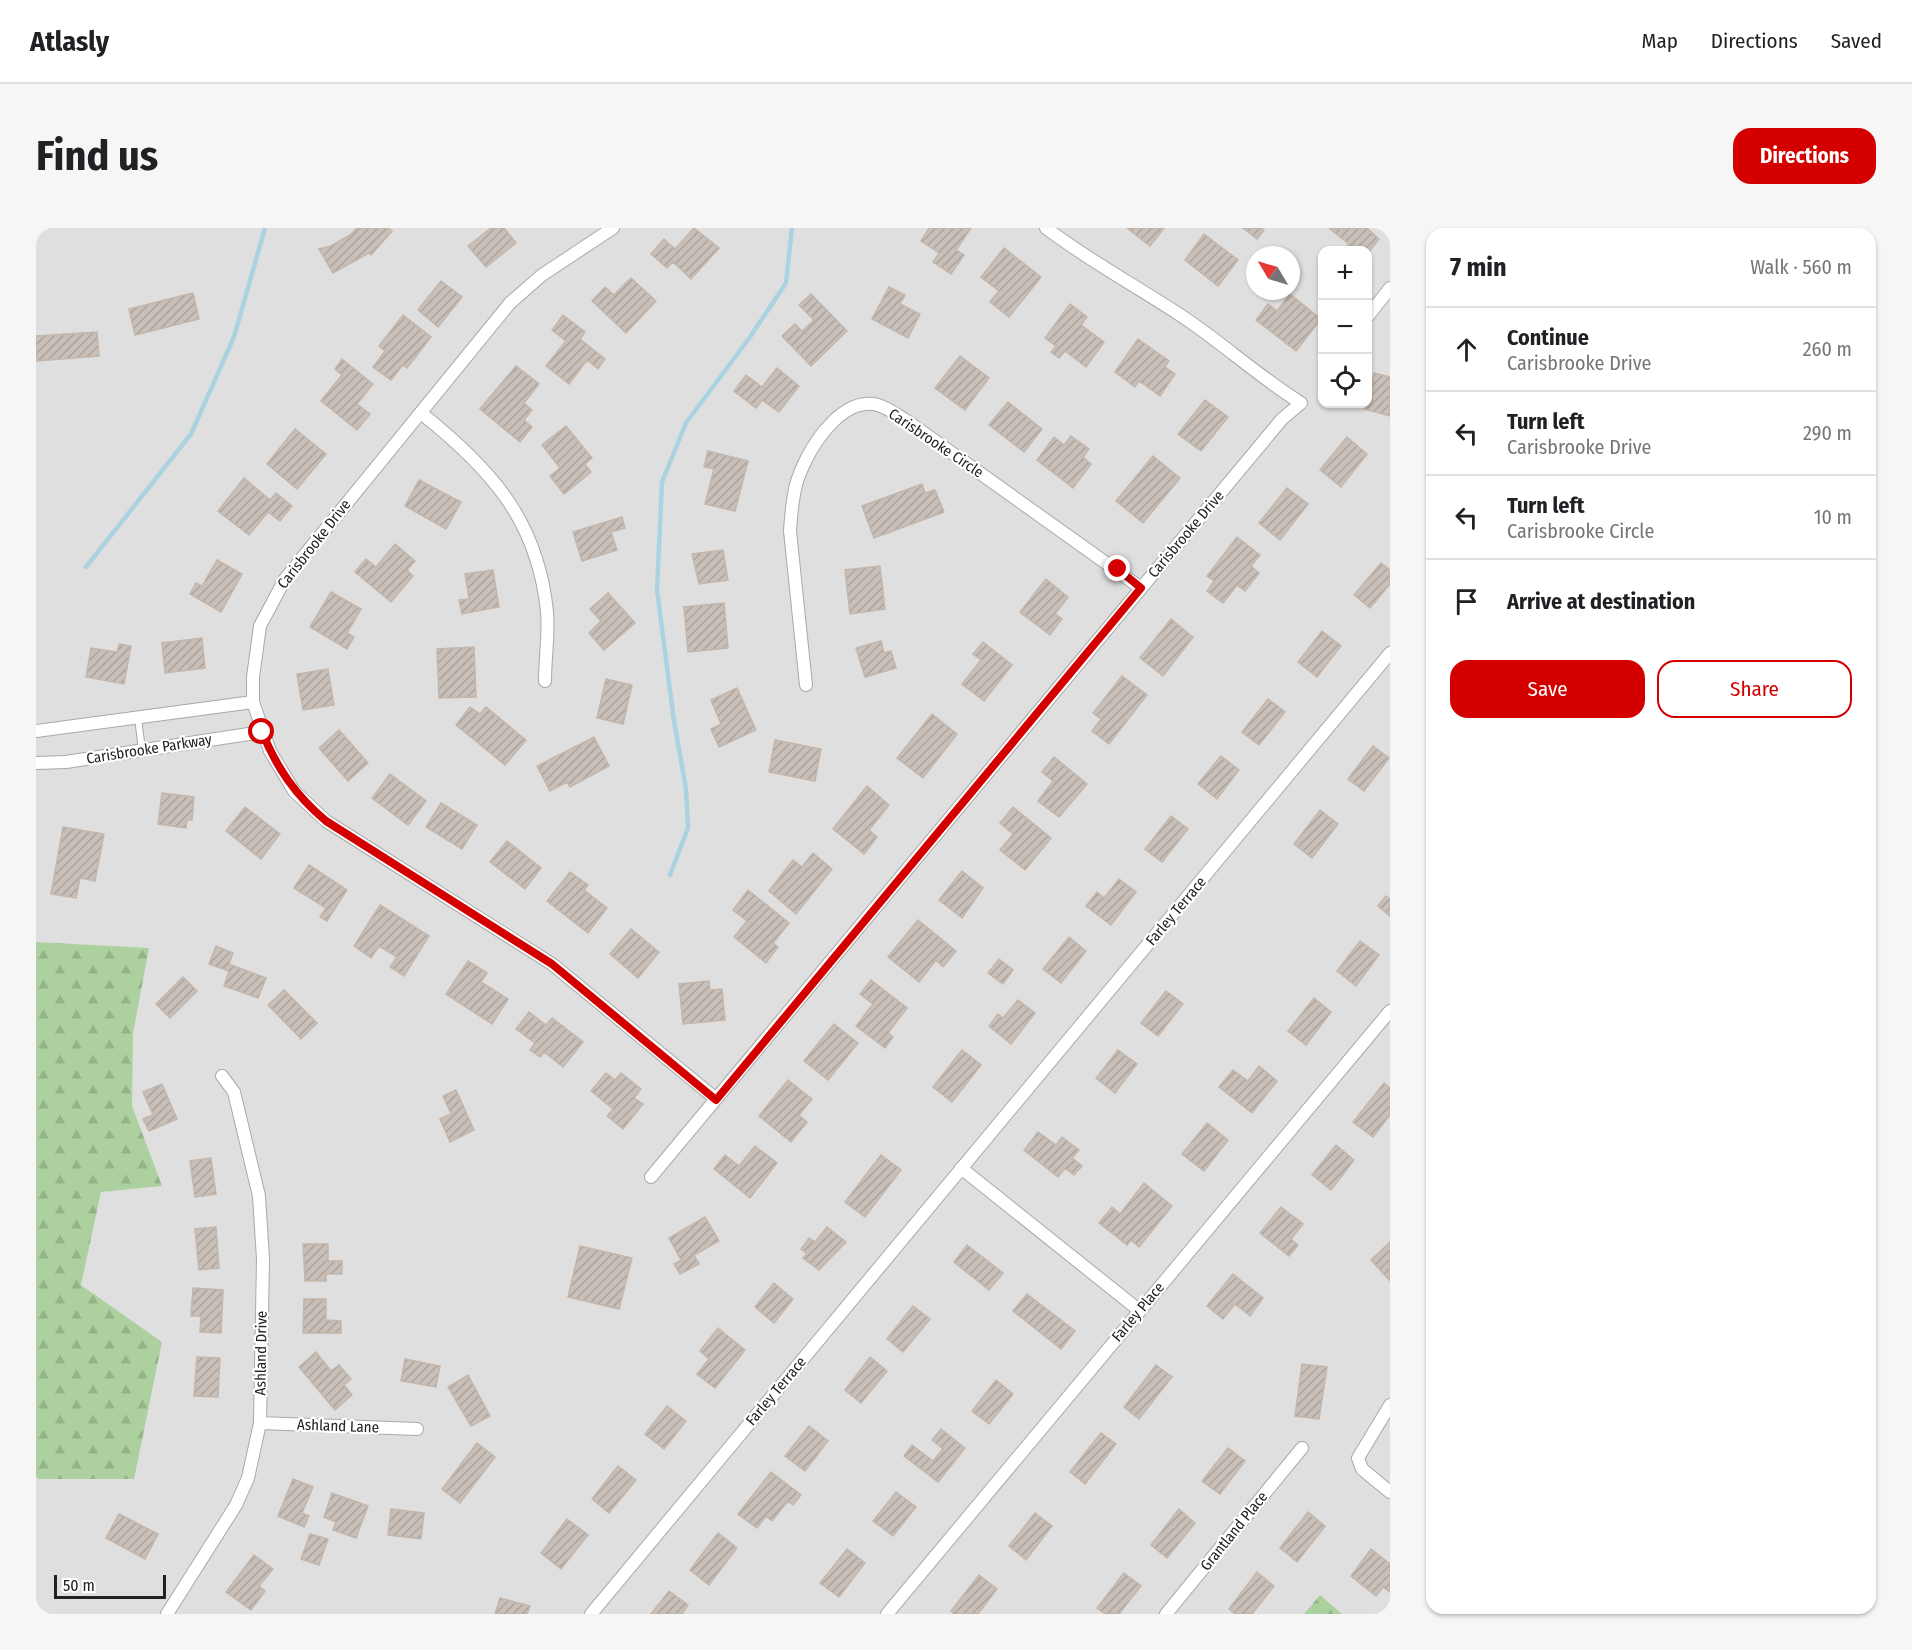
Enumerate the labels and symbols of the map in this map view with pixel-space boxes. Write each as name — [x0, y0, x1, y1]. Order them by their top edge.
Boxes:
north arrow — [1246, 246, 1300, 300]
street label: Carisbrooke Circle — [885, 405, 987, 481]
street label: Carisbrooke Drive — [1144, 487, 1228, 581]
street label: Carisbrooke Drive — [274, 496, 354, 592]
route end — [1104, 555, 1130, 581]
route start — [248, 718, 274, 744]
street label: Carisbrooke Parkway — [85, 730, 213, 768]
street label: Farley Terrace — [1142, 873, 1210, 949]
street label: Farley Place — [1108, 1279, 1168, 1345]
street label: Ashland Drive — [251, 1311, 271, 1395]
street label: Farley Terrace — [742, 1353, 810, 1429]
street label: Ashland Lane — [297, 1416, 379, 1436]
street label: Grantland Place — [1197, 1488, 1271, 1574]
scale bar — [54, 1572, 166, 1600]

